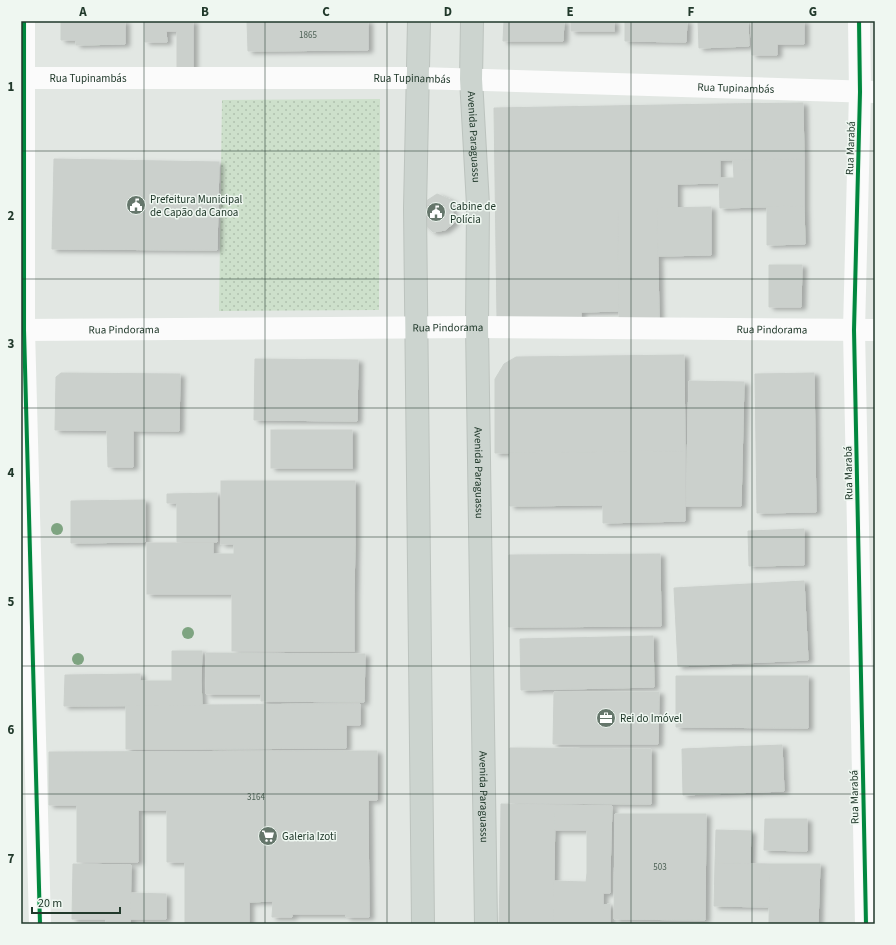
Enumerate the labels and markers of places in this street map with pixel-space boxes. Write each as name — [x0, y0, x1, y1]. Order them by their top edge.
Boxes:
place label: Prefeitura Municipal de Capão da Canoa — [150, 192, 243, 220]
public building icon: Prefeitura Municipal de Capão da Canoa — [125, 194, 147, 216]
place label: Cabine de Polícia — [450, 199, 496, 227]
public building icon: Cabine de Polícia — [425, 201, 447, 223]
office icon: Rei do Imóvel — [595, 707, 617, 729]
place label: Rei do Imóvel — [620, 711, 682, 726]
supermarket icon: Galeria Izoti — [257, 825, 279, 847]
place label: Galeria Izoti — [282, 829, 337, 844]

